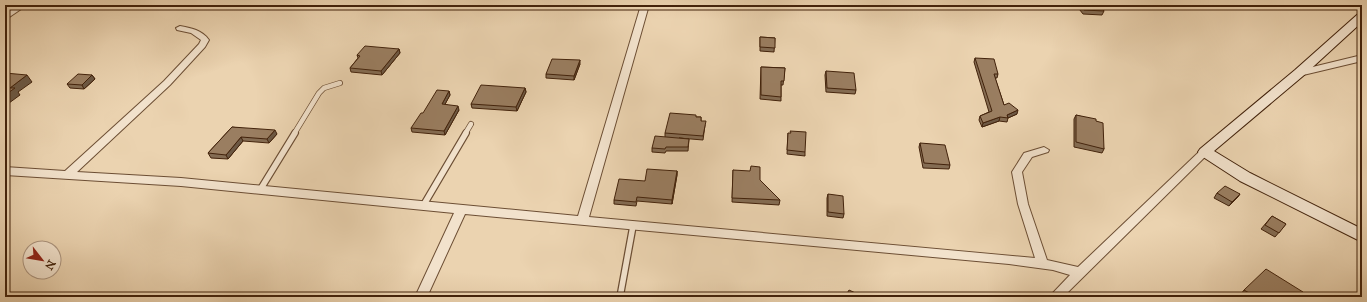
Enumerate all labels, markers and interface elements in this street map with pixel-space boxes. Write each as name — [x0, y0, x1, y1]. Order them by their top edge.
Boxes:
north arrow — [22, 240, 62, 280]
text: N — [42, 258, 58, 273]

